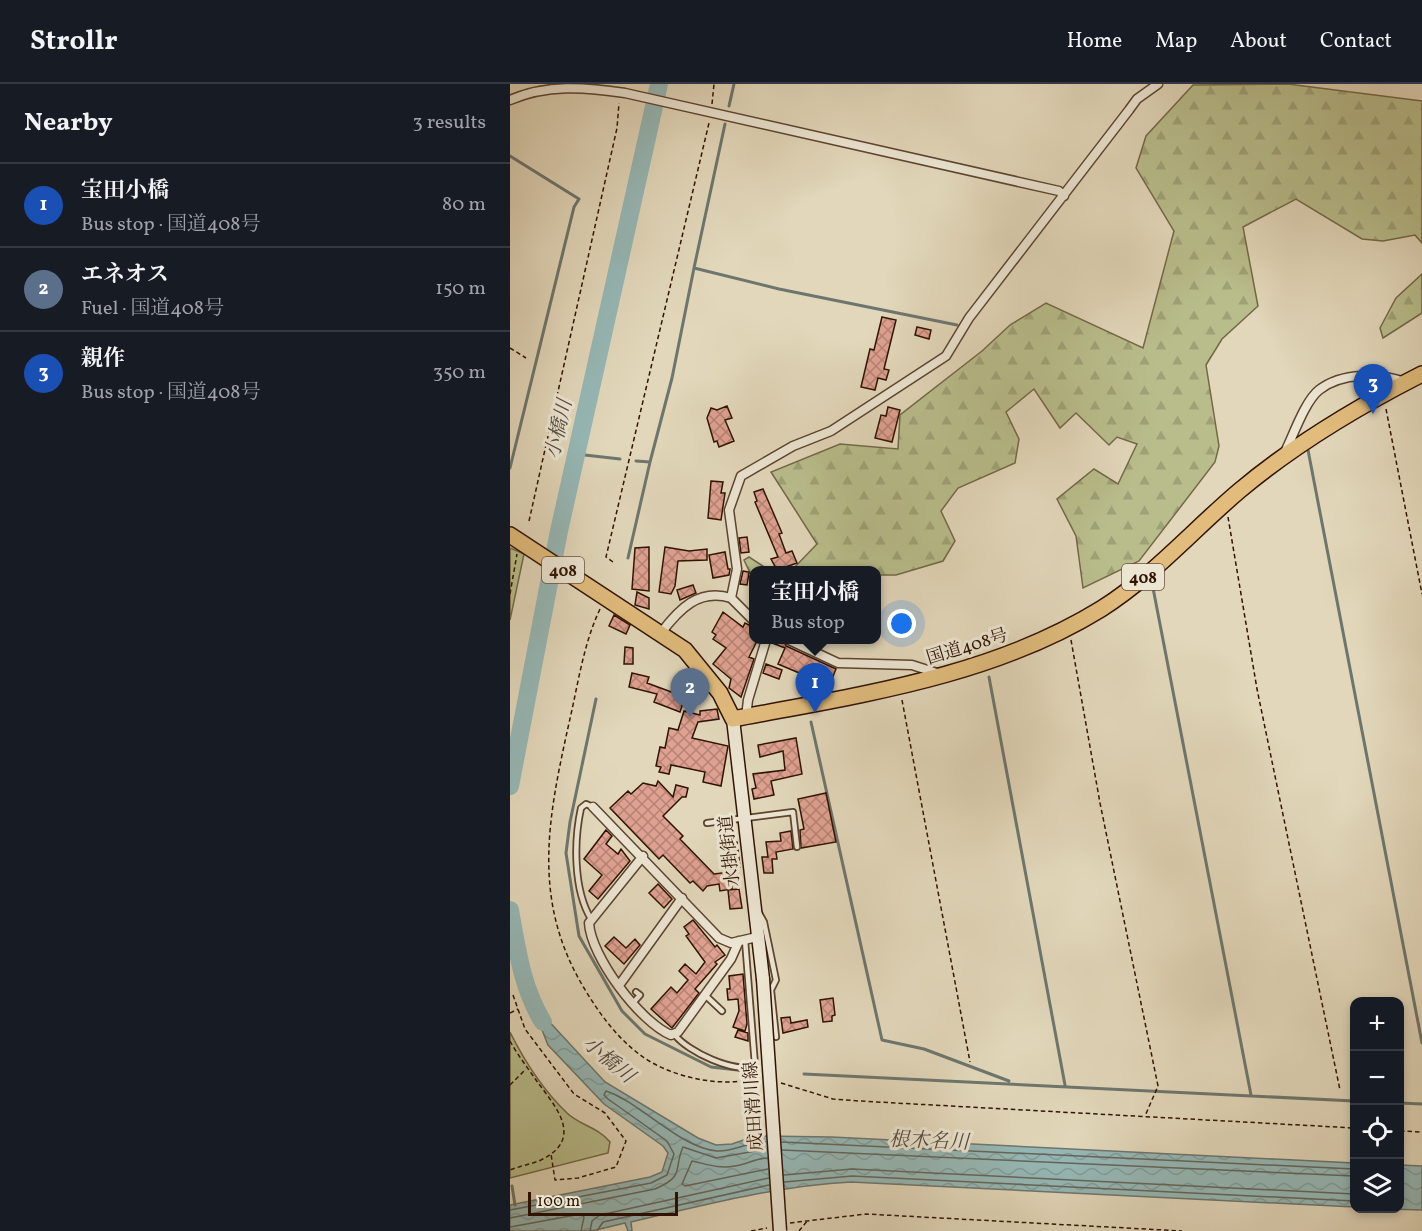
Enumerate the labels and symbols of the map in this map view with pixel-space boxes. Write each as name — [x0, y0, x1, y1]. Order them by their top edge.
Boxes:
pin: 3 — [1354, 364, 1392, 414]
water label: 小橋川 — [540, 395, 581, 462]
road number: 408 — [542, 557, 584, 583]
road number: 408 — [1122, 564, 1164, 590]
your location — [887, 609, 916, 638]
street label: 国道408号 — [923, 623, 1011, 672]
pin: 1 — [796, 664, 834, 713]
pin: 2 — [670, 668, 710, 718]
street label: 水掛街道 — [714, 814, 747, 888]
water label: 小橋川 — [576, 1031, 641, 1092]
street label: 成田滑川線 — [739, 1060, 770, 1152]
water label: 根木名川 — [888, 1127, 971, 1157]
scale bar — [528, 1189, 678, 1216]

